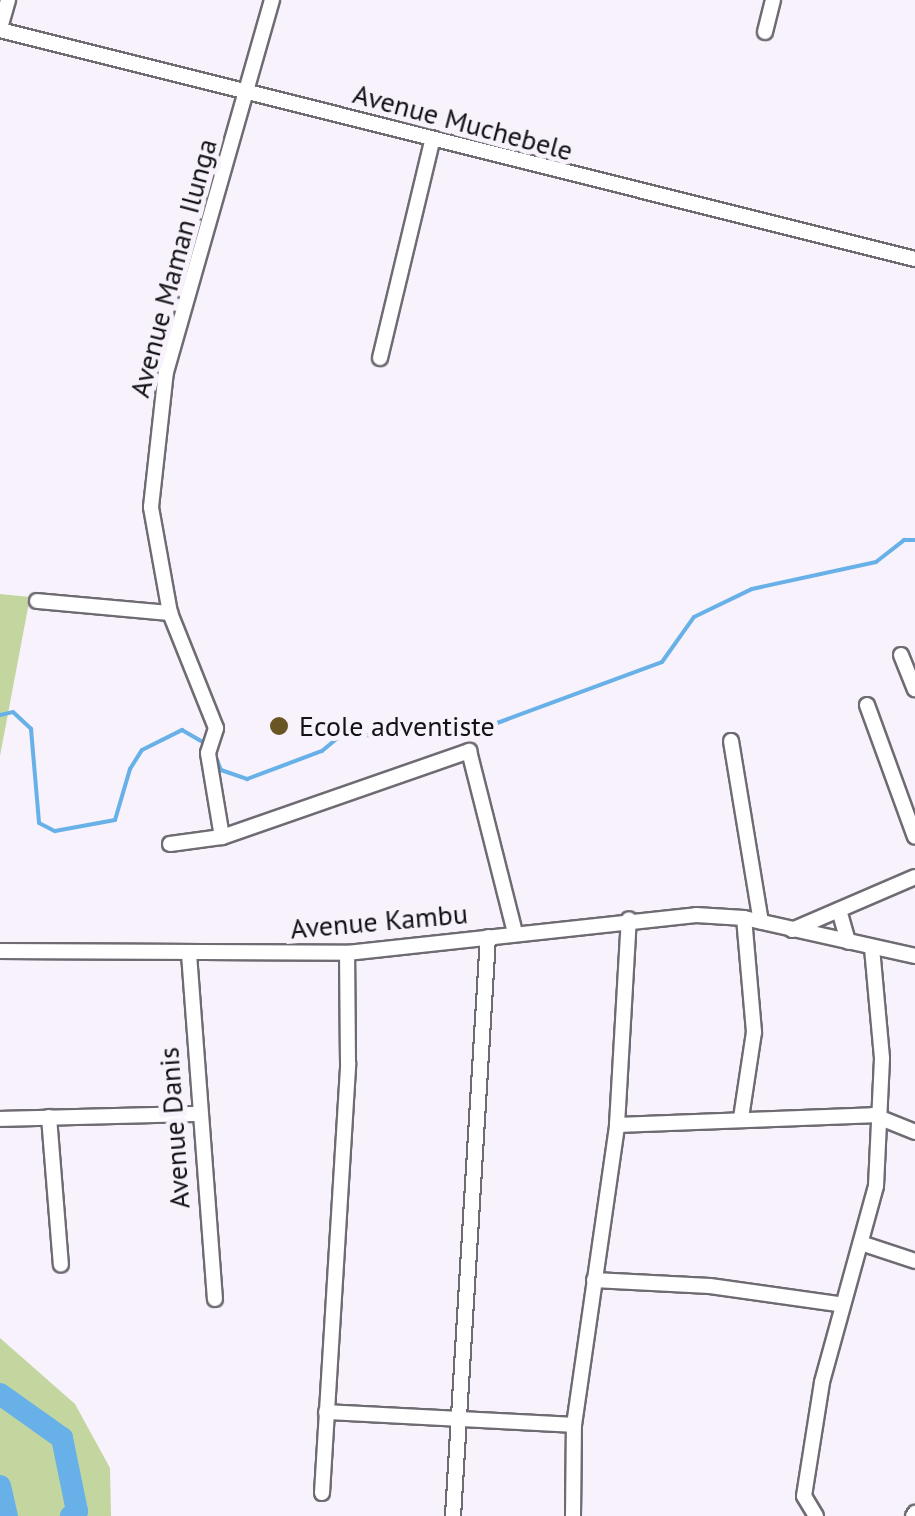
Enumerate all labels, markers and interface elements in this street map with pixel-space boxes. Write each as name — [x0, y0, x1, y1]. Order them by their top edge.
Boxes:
street label: Avenue Muchebele — [349, 77, 577, 167]
street label: Avenue Maman Ilunga — [122, 135, 224, 401]
place label: Ecole adventiste — [299, 709, 495, 743]
marker: Ecole adventiste — [268, 715, 290, 737]
street label: Avenue Kambu — [289, 897, 469, 945]
street label: Avenue Danis — [152, 1046, 196, 1210]

